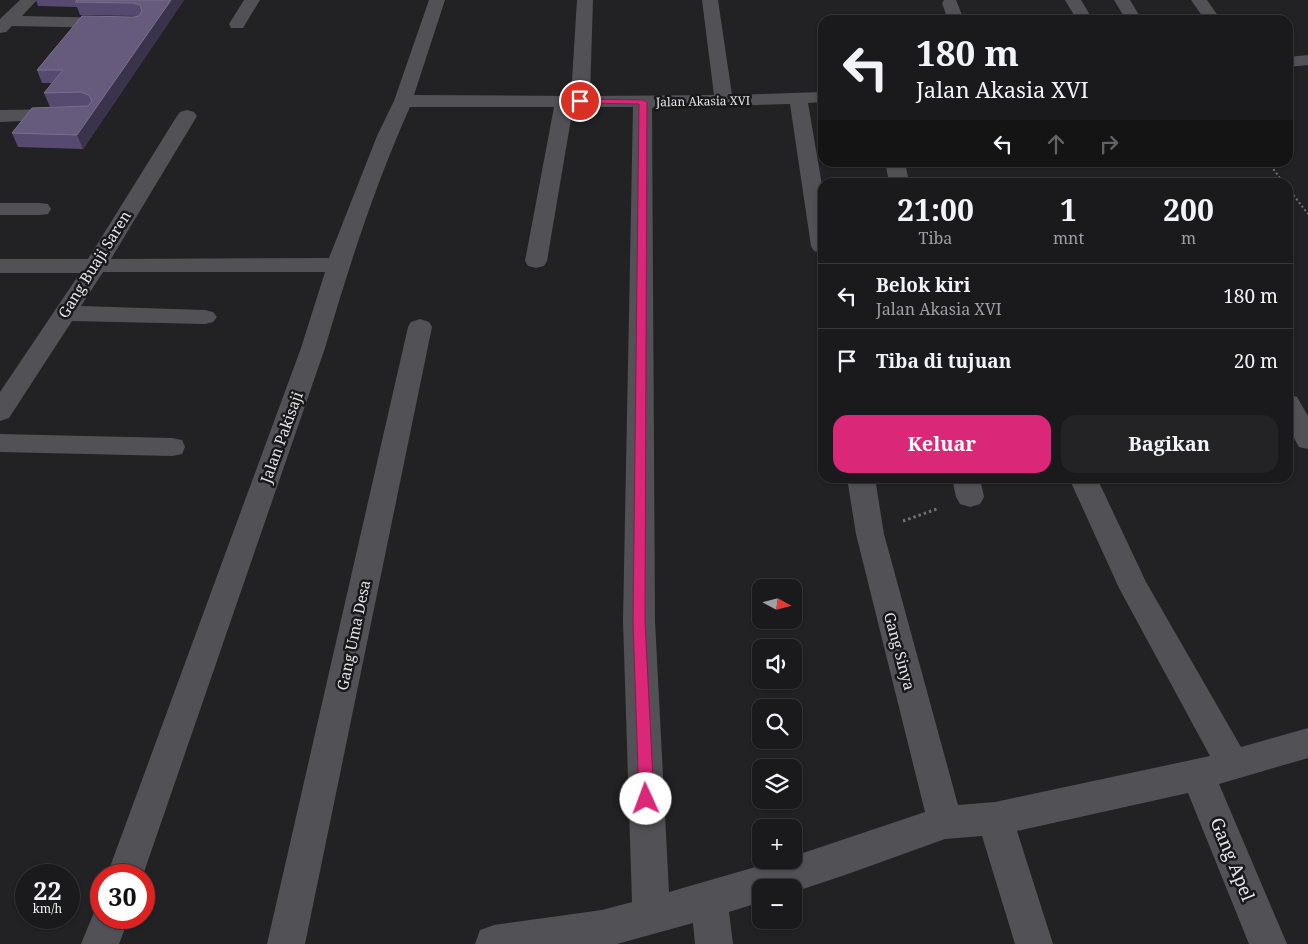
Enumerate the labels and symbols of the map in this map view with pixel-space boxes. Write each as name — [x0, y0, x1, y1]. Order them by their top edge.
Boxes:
pin — [559, 80, 601, 122]
street label: Jalan Akasia XVI — [655, 92, 750, 110]
street label: Gang Buaji Saren — [53, 206, 135, 322]
street label: Jalan Pakisaji — [255, 388, 307, 486]
street label: Gang Uma Desa — [332, 578, 374, 692]
north arrow — [752, 579, 802, 629]
street label: Gang Sinya — [880, 610, 920, 692]
position arrow — [619, 772, 671, 824]
street label: Gang Apel — [1205, 814, 1261, 905]
speed limit sign: 30 — [90, 864, 155, 929]

